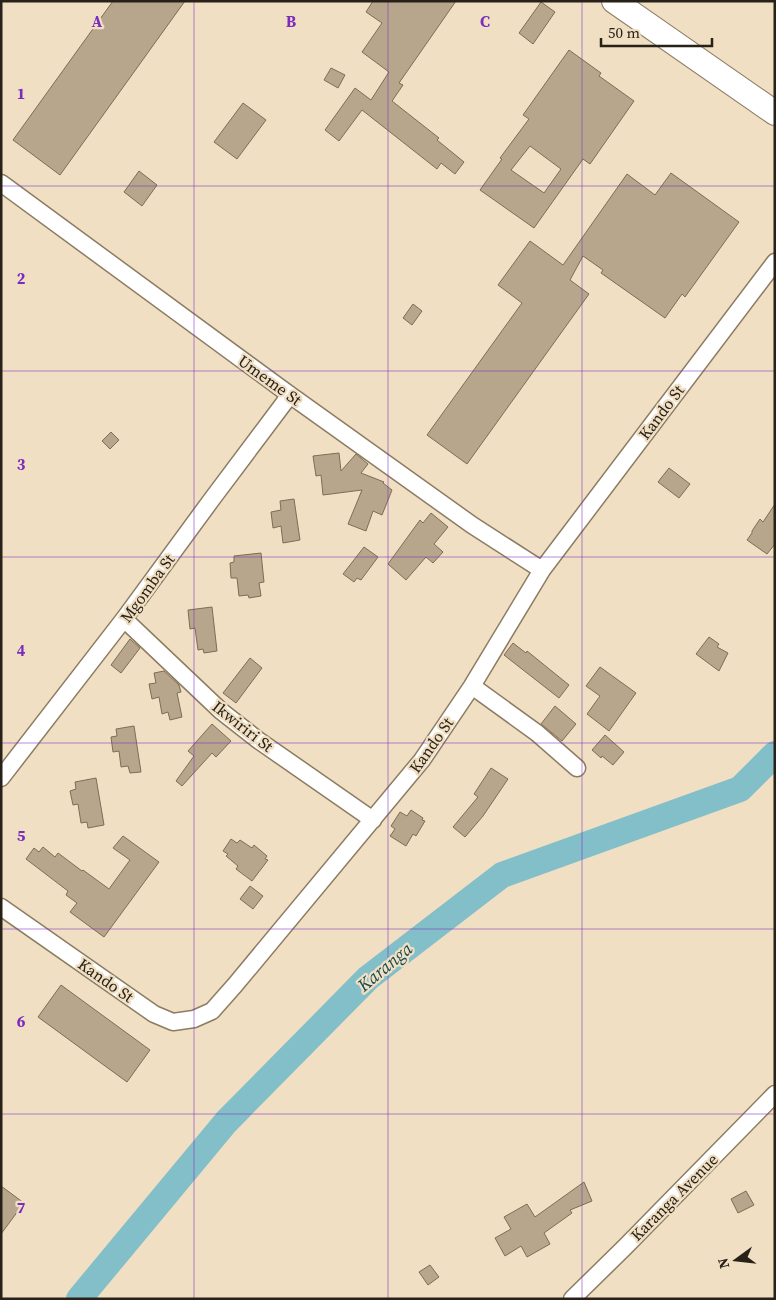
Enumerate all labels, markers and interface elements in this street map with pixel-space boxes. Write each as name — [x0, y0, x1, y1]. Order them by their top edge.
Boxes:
text: A — [92, 10, 103, 32]
text: B — [286, 10, 297, 32]
text: C — [480, 10, 490, 32]
scale bar — [601, 15, 712, 47]
text: 50 m — [608, 22, 640, 43]
text: 1 — [17, 82, 25, 104]
text: 2 — [17, 267, 26, 289]
street label: Umeme St — [234, 350, 307, 411]
street label: Kando St — [633, 380, 689, 444]
text: 3 — [17, 453, 26, 475]
street label: Mgomba St — [115, 549, 180, 627]
text: 4 — [17, 639, 26, 661]
street label: Ikwiriri St — [208, 695, 279, 757]
street label: Kando St — [404, 712, 459, 777]
text: 5 — [17, 824, 26, 846]
water label: Karanga — [351, 936, 418, 998]
street label: Kando St — [74, 953, 139, 1008]
text: 6 — [17, 1010, 26, 1032]
street label: Karanga Avenue — [625, 1148, 723, 1246]
text: 7 — [17, 1196, 26, 1218]
north arrow — [711, 1235, 761, 1285]
text: N — [712, 1256, 734, 1271]

